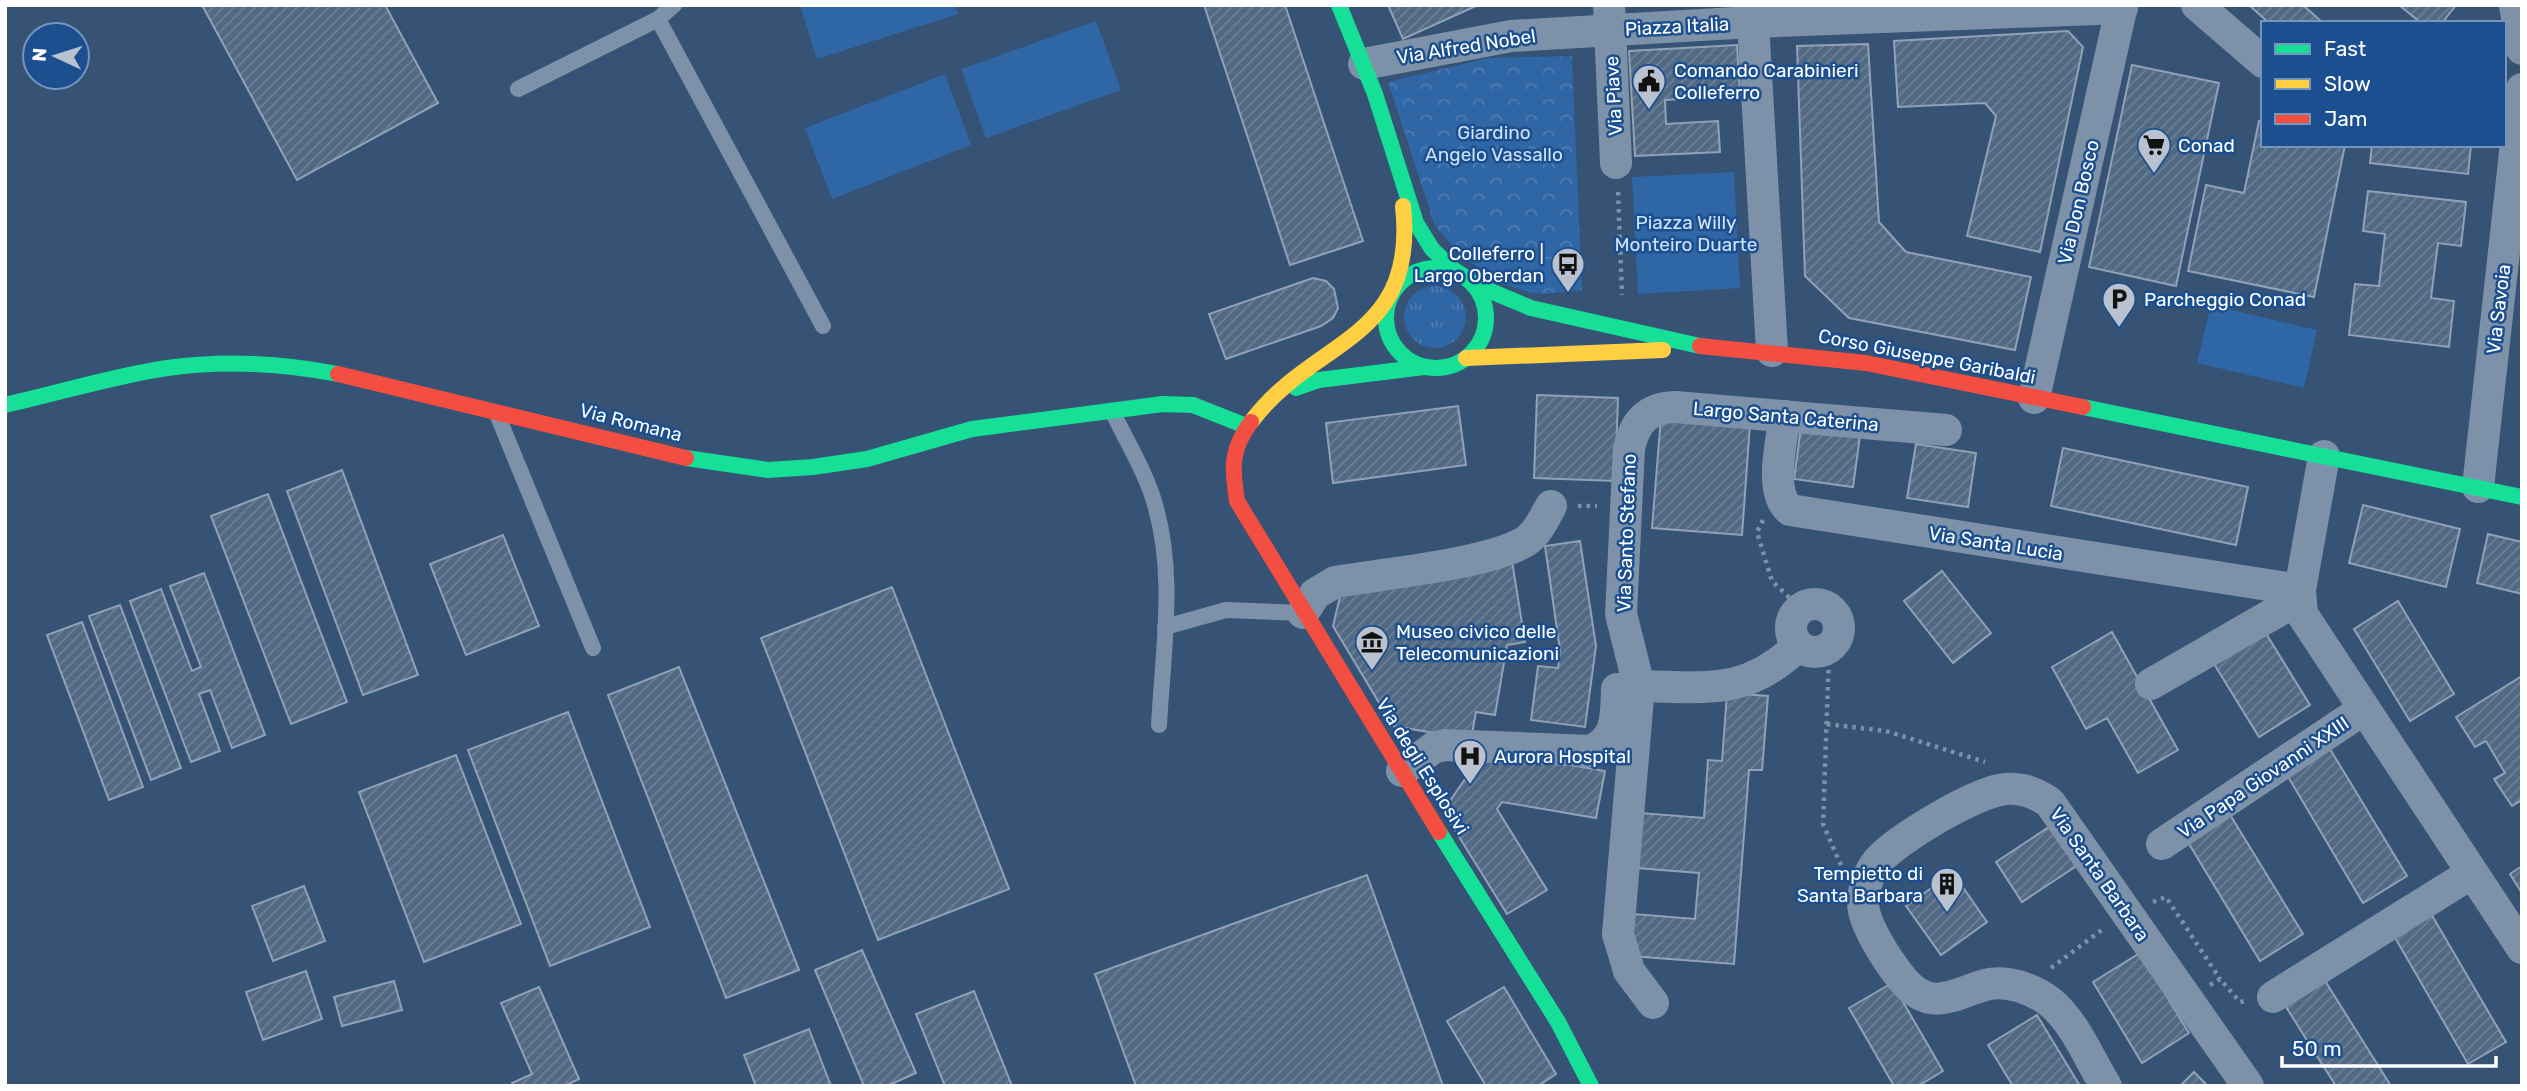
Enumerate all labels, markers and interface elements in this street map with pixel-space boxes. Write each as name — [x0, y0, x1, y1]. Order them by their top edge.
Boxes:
street label: Piazza Italia — [1624, 12, 1730, 41]
north arrow — [21, 21, 91, 91]
legend — [2261, 21, 2506, 147]
street label: Via Alfred Nobel — [1395, 24, 1537, 69]
text: Fast — [2324, 36, 2366, 61]
text: N — [28, 47, 51, 62]
street label: Via Piave — [1600, 55, 1627, 137]
place label: Comando Carabinieri Colleferro — [1674, 59, 1859, 104]
public building icon: Comando Carabinieri Colleferro — [1630, 62, 1668, 111]
text: Slow — [2324, 71, 2371, 96]
text: Jam — [2324, 106, 2368, 131]
park label: Giardino Angelo Vassallo — [1425, 121, 1563, 166]
supermarket icon: Conad — [2135, 126, 2173, 175]
place label: Conad — [2178, 134, 2235, 157]
street label: Via Don Bosco — [2053, 138, 2104, 267]
park label: Piazza Willy Monteiro Duarte — [1615, 211, 1757, 256]
place label: Colleferro | Largo Oberdan — [1414, 242, 1544, 287]
bus stop icon: Colleferro | Largo Oberdan — [1549, 245, 1587, 294]
street label: Via Savoia — [2482, 263, 2515, 355]
parking icon: Parcheggio Conad — [2100, 280, 2138, 329]
place label: Parcheggio Conad — [2144, 288, 2306, 311]
street label: Corso Giuseppe Garibaldi — [1816, 324, 2037, 389]
street label: Largo Santa Caterina — [1692, 397, 1880, 436]
street label: Via Romana — [577, 399, 684, 446]
street label: Via Santo Stefano — [1612, 453, 1641, 613]
street label: Via Santa Lucia — [1927, 522, 2065, 565]
place label: Museo civico delle Telecomunicazioni — [1396, 620, 1559, 665]
museum icon: Museo civico delle Telecomunicazioni — [1353, 623, 1391, 672]
street label: Via degli Esplosivi — [1371, 694, 1474, 839]
street label: Via Papa Giovanni XXIII — [2173, 711, 2353, 843]
hospital icon: Aurora Hospital — [1451, 737, 1489, 786]
place label: Aurora Hospital — [1494, 745, 1631, 768]
street label: Via Santa Barbara — [2045, 803, 2154, 946]
place label: Tempietto di Santa Barbara — [1797, 862, 1923, 907]
building icon: Tempietto di Santa Barbara — [1928, 865, 1966, 914]
scale bar — [2282, 1024, 2496, 1068]
text: 50 m — [2292, 1036, 2342, 1061]

